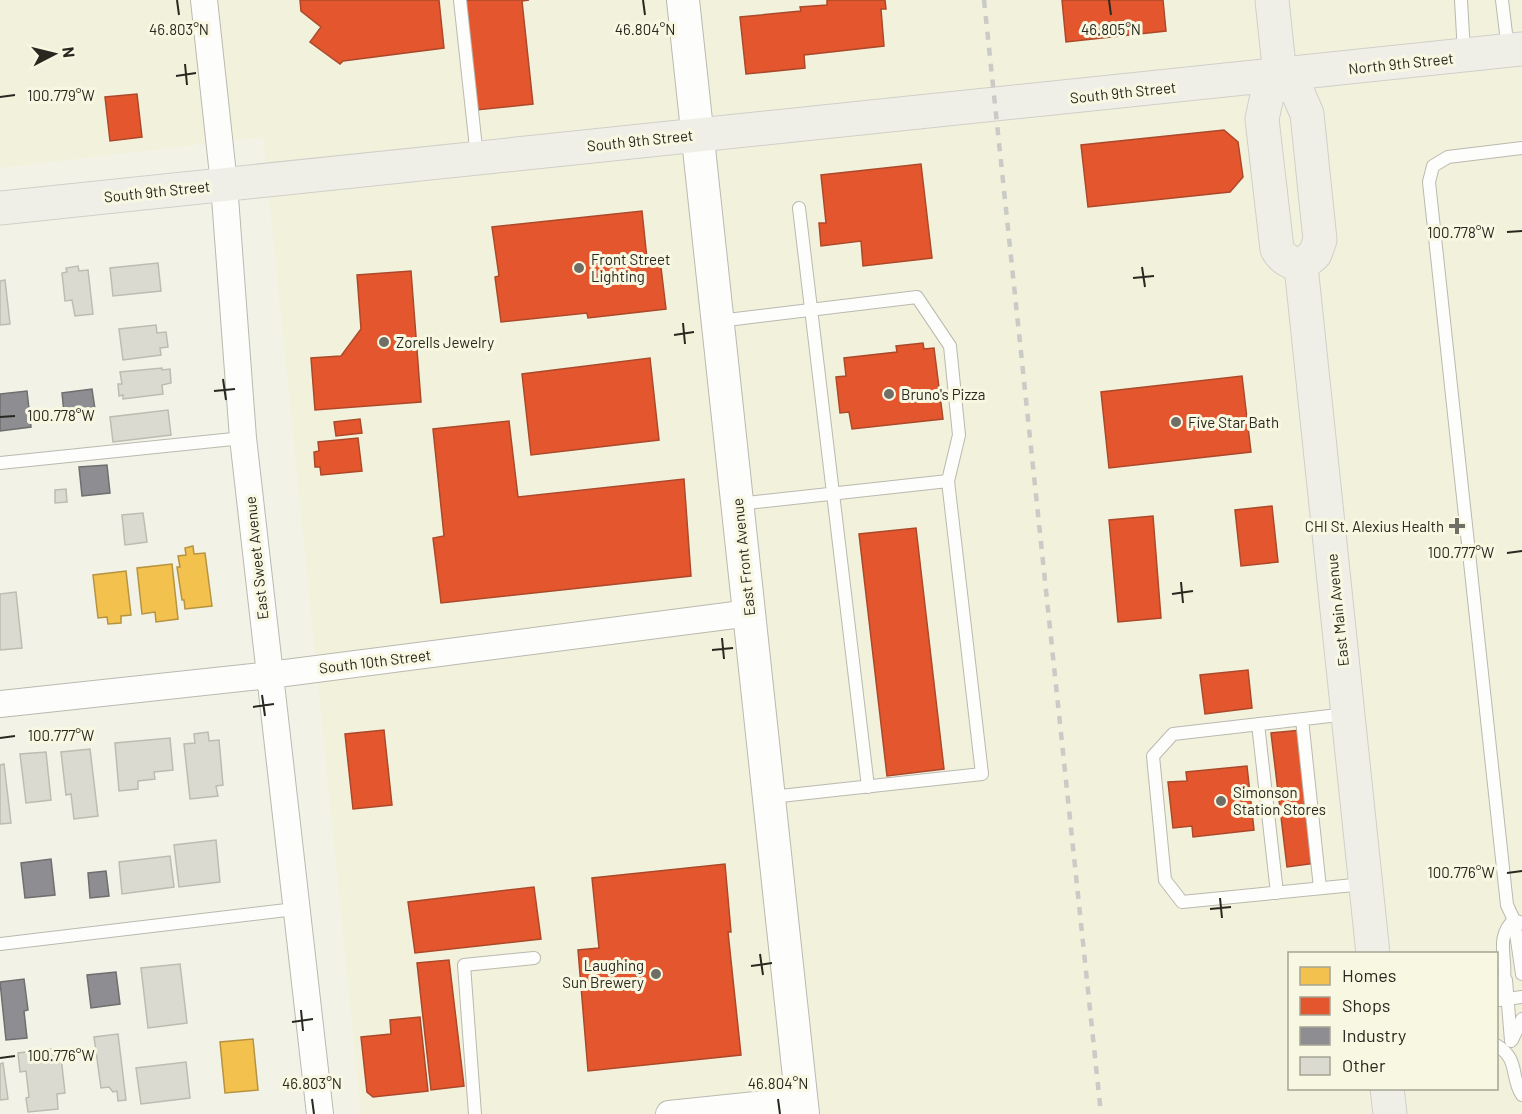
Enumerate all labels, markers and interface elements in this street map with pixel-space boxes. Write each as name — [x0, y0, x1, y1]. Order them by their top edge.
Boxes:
text: 46.803°N — [149, 20, 209, 38]
text: 46.804°N — [615, 20, 675, 38]
text: 46.805°N — [1081, 20, 1141, 38]
north arrow — [24, 24, 84, 84]
text: N — [59, 46, 79, 59]
street label: North 9th Street — [1347, 49, 1455, 77]
street label: South 9th Street — [1069, 77, 1177, 107]
text: 100.779°W — [27, 86, 95, 104]
street label: South 9th Street — [586, 125, 694, 155]
street label: South 9th Street — [103, 176, 211, 206]
text: 100.778°W — [1427, 223, 1495, 241]
place label: Front Street Lighting — [591, 250, 670, 285]
marker: Front Street Lighting — [572, 261, 586, 275]
place label: Zorells Jewelry — [396, 333, 494, 351]
marker: Zorells Jewelry — [377, 335, 391, 349]
place label: Bruno's Pizza — [901, 385, 985, 403]
marker: Bruno's Pizza — [882, 387, 896, 401]
text: 100.778°W — [27, 406, 95, 424]
place label: Five Star Bath — [1188, 413, 1279, 431]
marker: Five Star Bath — [1169, 415, 1183, 429]
street label: East Sweet Avenue — [241, 496, 271, 620]
street label: East Front Avenue — [728, 497, 758, 617]
place label: CHI St. Alexius Health — [1305, 517, 1444, 535]
marker: CHI St. Alexius Health — [1448, 517, 1466, 535]
text: 100.777°W — [1428, 543, 1494, 561]
street label: East Main Avenue — [1322, 553, 1352, 667]
street label: South 10th Street — [318, 645, 432, 677]
text: 100.777°W — [28, 726, 94, 744]
place label: Simonson Station Stores — [1233, 783, 1326, 818]
marker: Simonson Station Stores — [1214, 794, 1228, 808]
text: 100.776°W — [1427, 863, 1495, 881]
legend — [1288, 952, 1498, 1090]
place label: Laughing Sun Brewery — [562, 956, 644, 991]
text: Homes — [1342, 964, 1396, 986]
marker: Laughing Sun Brewery — [649, 967, 663, 981]
text: Shops — [1342, 994, 1391, 1016]
text: Industry — [1342, 1024, 1406, 1046]
text: 100.776°W — [27, 1046, 95, 1064]
text: Other — [1342, 1054, 1386, 1076]
text: 46.803°N — [282, 1074, 342, 1092]
text: 46.804°N — [748, 1074, 808, 1092]

